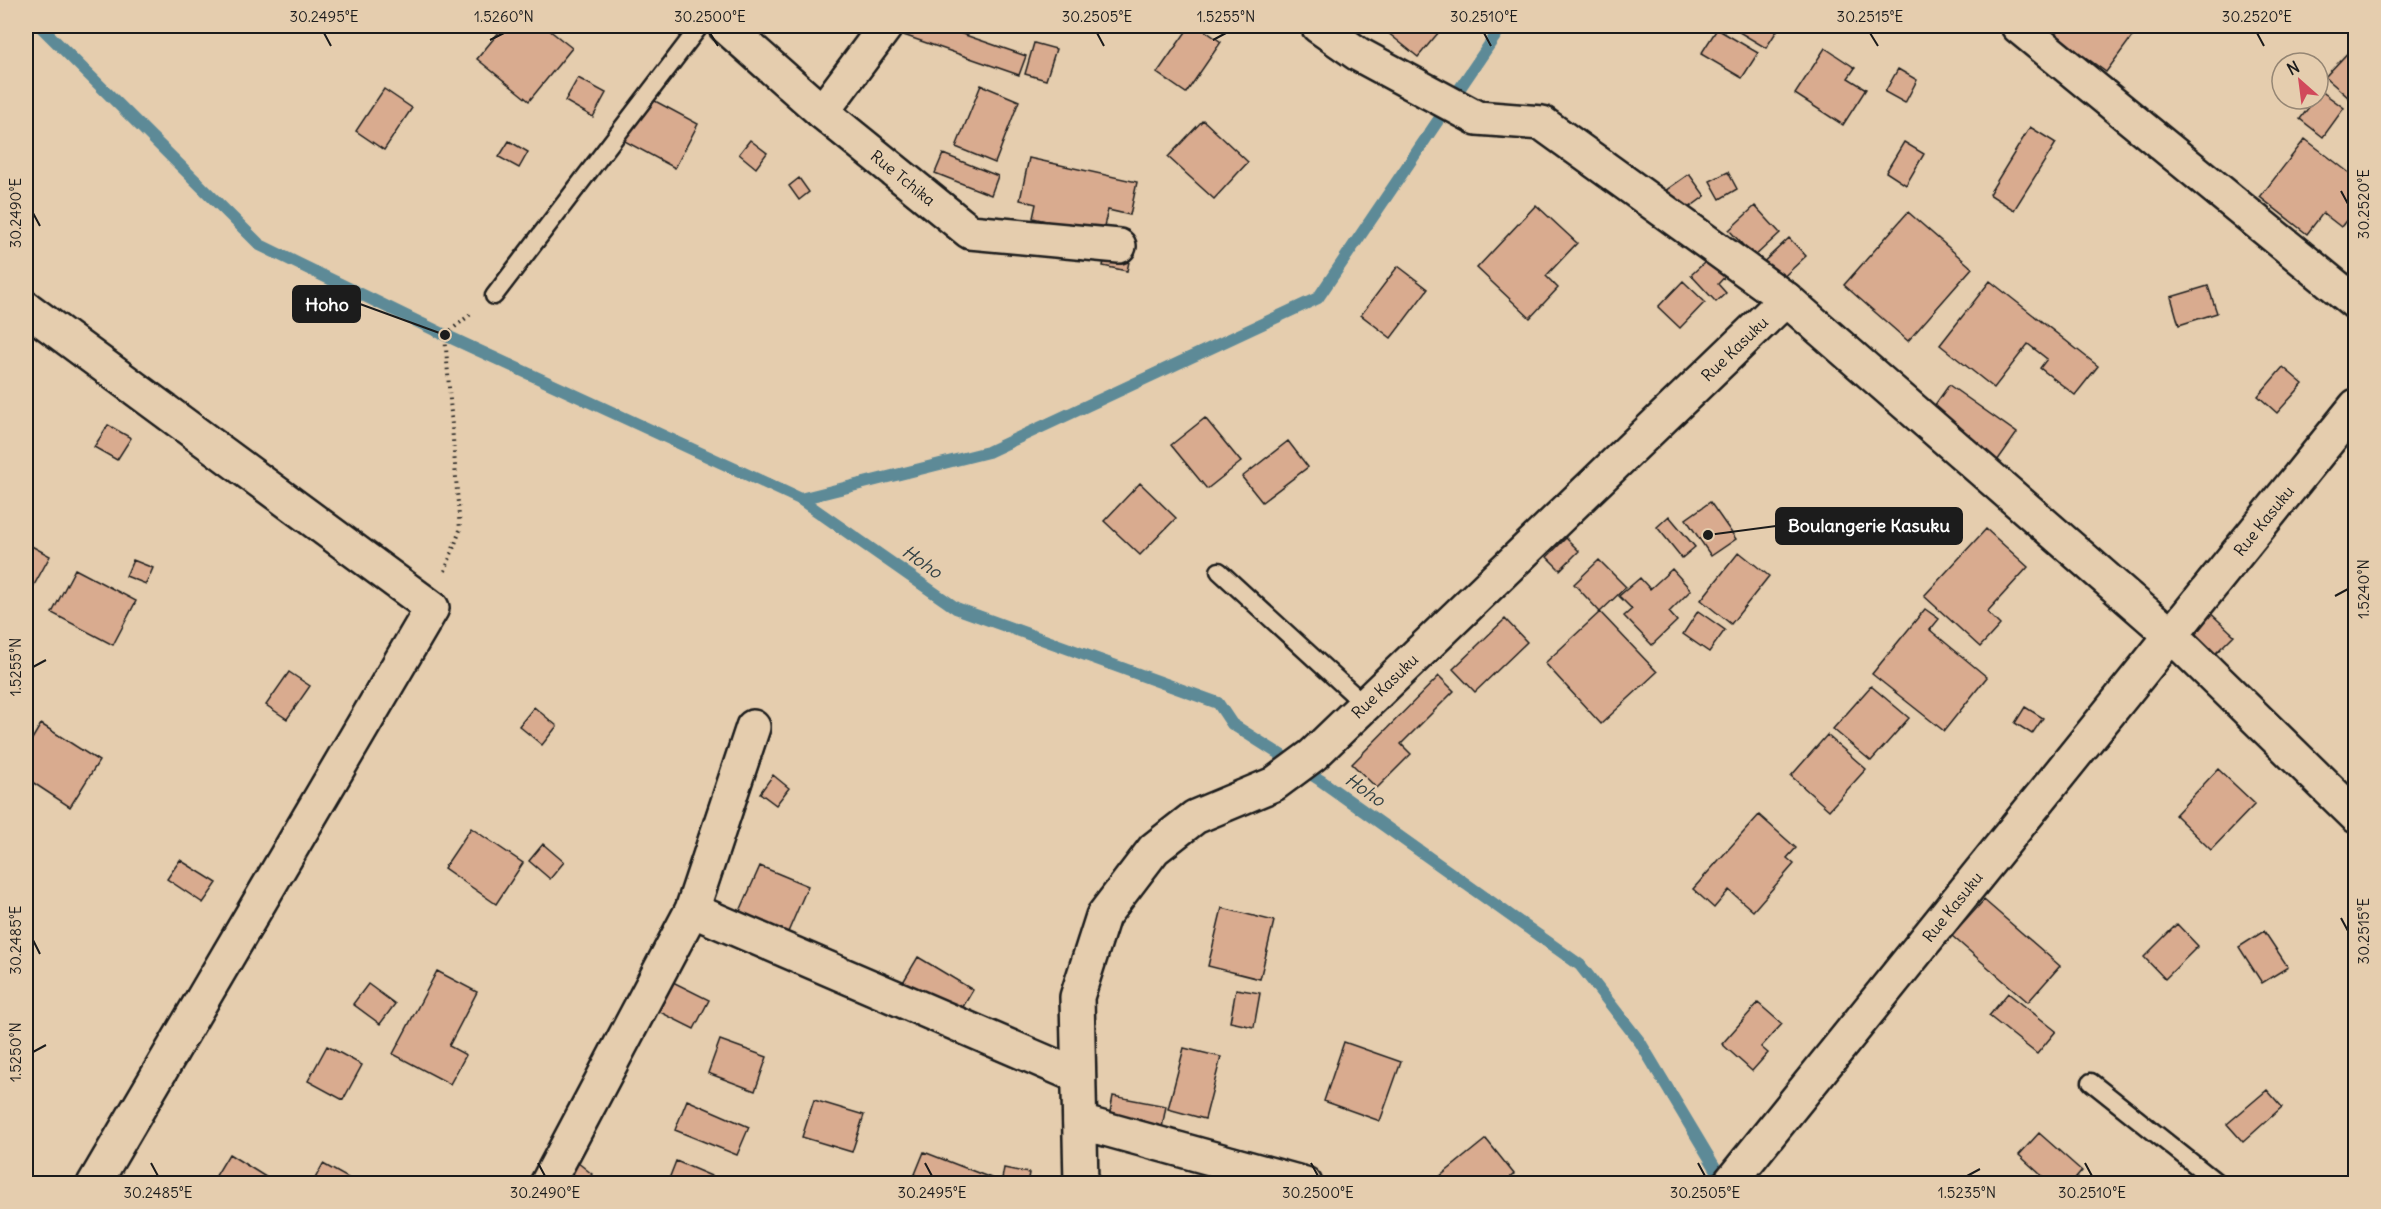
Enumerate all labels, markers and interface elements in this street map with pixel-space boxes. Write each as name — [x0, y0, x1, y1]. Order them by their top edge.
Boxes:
text: 30.2495°E — [289, 7, 359, 26]
text: 1.5260°N — [474, 7, 534, 26]
text: 30.2500°E — [674, 7, 746, 26]
text: 30.2505°E — [1062, 7, 1133, 26]
text: 1.5255°N — [1197, 7, 1255, 26]
text: 30.2510°E — [1450, 7, 1518, 26]
text: 30.2515°E — [1837, 7, 1904, 26]
text: 30.2520°E — [2222, 7, 2292, 26]
north arrow — [2270, 51, 2330, 111]
text: N — [2283, 56, 2303, 79]
street label: Rue Tchika — [867, 146, 939, 210]
text: 30.2520°E — [2354, 169, 2373, 239]
text: 30.2490°E — [6, 178, 25, 248]
callout: Hoho — [293, 286, 360, 322]
text: Hoho — [305, 293, 349, 316]
street label: Rue Kasuku — [1697, 312, 1772, 385]
street label: Rue Kasuku — [2229, 481, 2298, 560]
callout: Boulangerie Kasuku — [1776, 508, 1962, 544]
text: Boulangerie Kasuku — [1788, 514, 1950, 537]
water label: Hoho — [898, 540, 947, 584]
text: 1.5240°N — [2354, 559, 2373, 619]
text: 1.5255°N — [6, 638, 25, 696]
street label: Rue Kasuku — [1347, 649, 1422, 723]
water label: Hoho — [1341, 768, 1390, 812]
street label: Rue Kasuku — [1918, 867, 1987, 946]
text: 30.2515°E — [2354, 897, 2373, 964]
text: 30.2485°E — [6, 905, 25, 975]
text: 1.5250°N — [6, 1022, 25, 1082]
text: 30.2485°E — [123, 1183, 193, 1202]
text: 30.2490°E — [510, 1183, 580, 1202]
text: 30.2495°E — [897, 1183, 967, 1202]
text: 30.2500°E — [1282, 1183, 1354, 1202]
text: 30.2505°E — [1670, 1183, 1741, 1202]
text: 1.5235°N — [1938, 1183, 1996, 1202]
text: 30.2510°E — [2058, 1183, 2126, 1202]

